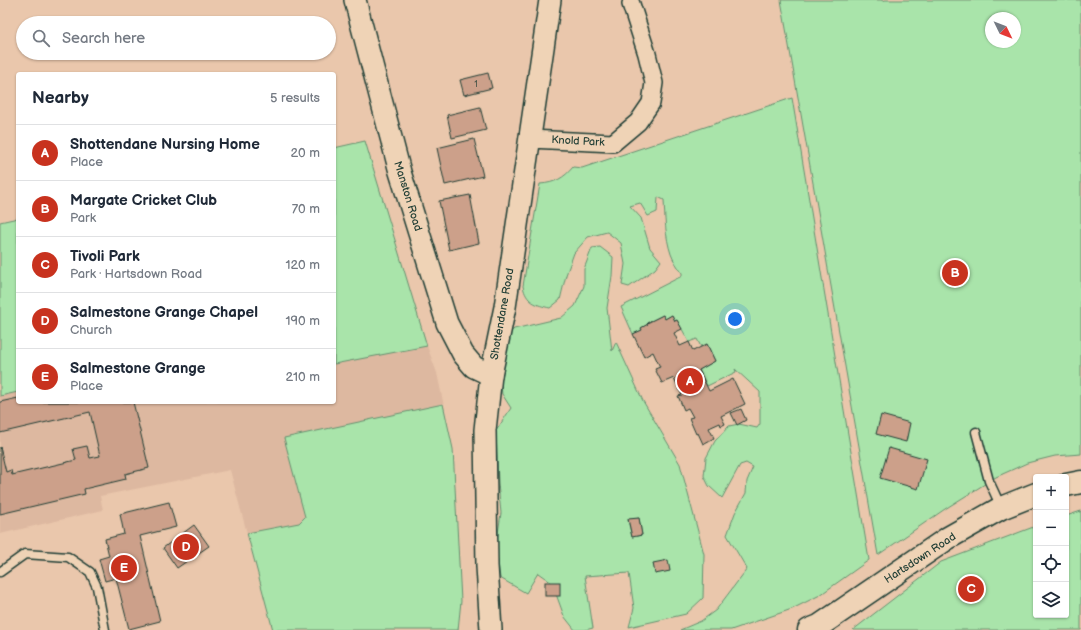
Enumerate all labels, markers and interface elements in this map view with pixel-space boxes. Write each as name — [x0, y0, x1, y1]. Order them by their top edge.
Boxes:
north arrow — [985, 12, 1021, 48]
search box — [16, 16, 336, 60]
icon: search — [30, 27, 52, 49]
text: Search here — [62, 29, 145, 48]
house number: 1 — [474, 79, 478, 90]
text: Nearby — [32, 88, 89, 108]
text: 5 results — [270, 90, 320, 106]
street label: Knold Park — [551, 133, 606, 149]
text: Shottendane Nursing Home — [70, 135, 260, 154]
text: A — [41, 145, 49, 161]
text: 20 m — [290, 145, 320, 161]
text: Place — [70, 154, 103, 170]
street label: Manston Road — [391, 159, 425, 233]
text: Margate Cricket Club — [70, 191, 217, 210]
text: B — [40, 201, 50, 217]
text: 70 m — [292, 201, 320, 217]
text: Park — [70, 210, 96, 226]
text: Tivoli Park — [70, 247, 140, 266]
text: C — [40, 257, 50, 273]
text: 120 m — [285, 257, 320, 273]
pin: B — [942, 258, 968, 288]
text: Park · Hartsdown Road — [70, 266, 202, 282]
street label: Shottendane Road — [488, 267, 516, 361]
text: Salmestone Grange Chapel — [70, 303, 258, 322]
your location — [725, 309, 745, 329]
text: D — [40, 313, 50, 329]
text: 190 m — [286, 313, 320, 329]
text: Church — [70, 322, 112, 338]
text: Salmestone Grange — [70, 359, 205, 378]
pin: A — [677, 366, 703, 396]
text: E — [41, 369, 49, 385]
text: 210 m — [286, 369, 320, 385]
text: Place — [70, 378, 103, 394]
map controls — [1033, 474, 1069, 618]
button: + — [1033, 474, 1069, 510]
button: − — [1033, 510, 1069, 546]
street label: Hartsdown Road — [882, 530, 958, 586]
pin: D — [173, 532, 199, 562]
button: locate — [1033, 546, 1069, 582]
pin: E — [111, 553, 137, 583]
pin: C — [958, 574, 984, 604]
button: layers — [1033, 582, 1069, 618]

